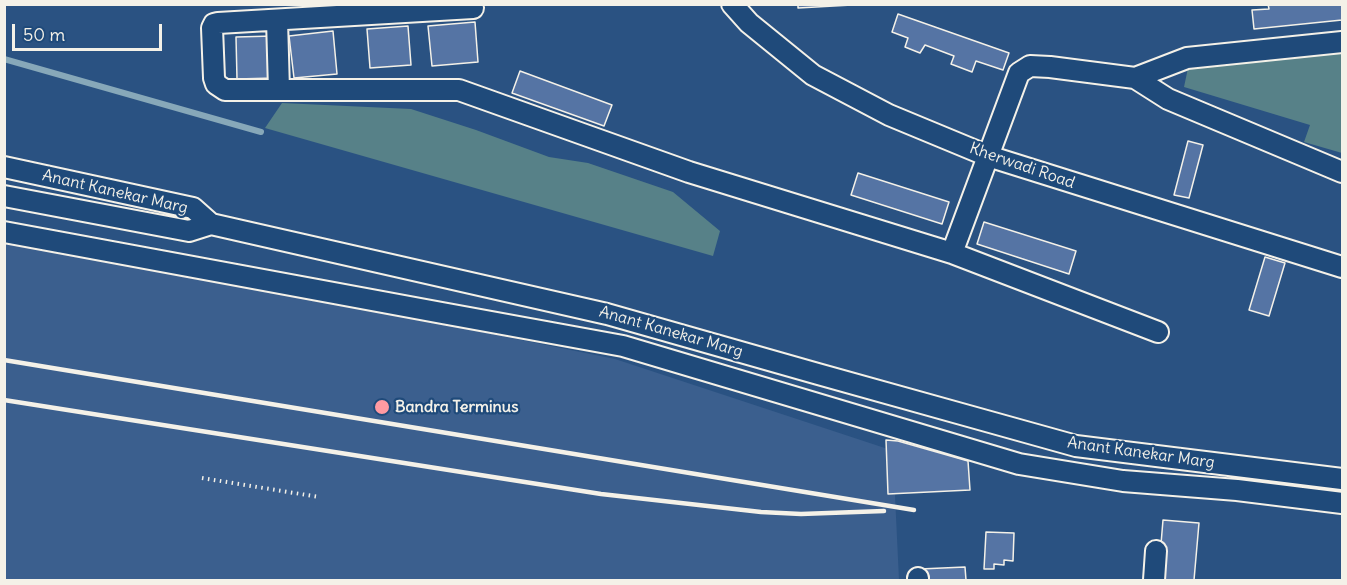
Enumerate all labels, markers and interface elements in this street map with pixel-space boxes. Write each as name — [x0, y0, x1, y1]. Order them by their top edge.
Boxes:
scale bar — [15, 12, 165, 50]
text: 50 m — [23, 23, 65, 46]
street label: Kherwadi Road — [967, 139, 1077, 193]
street label: Anant Kanekar Marg — [40, 166, 190, 218]
street label: Anant Kanekar Marg — [597, 302, 745, 362]
place label: Bandra Terminus — [395, 397, 518, 417]
marker: Bandra Terminus — [373, 398, 391, 416]
street label: Anant Kanekar Marg — [1066, 433, 1216, 473]

